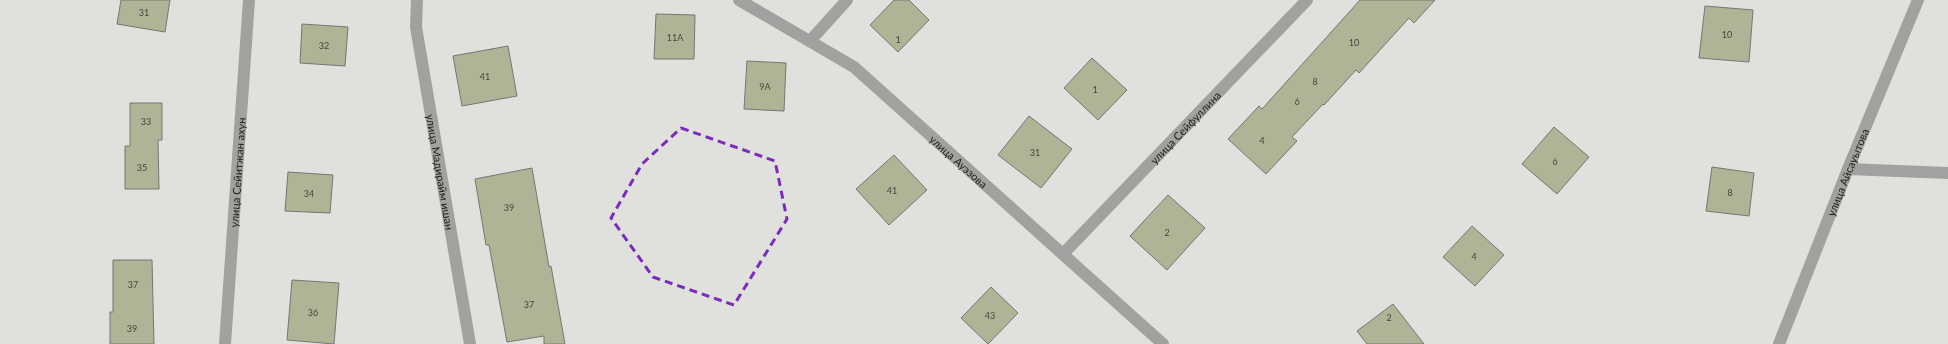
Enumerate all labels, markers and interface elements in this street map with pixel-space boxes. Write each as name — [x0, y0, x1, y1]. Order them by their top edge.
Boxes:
house number: 31 — [139, 7, 149, 18]
house number: 10 — [1722, 29, 1732, 40]
house number: 11А — [667, 32, 684, 43]
house number: 1 — [895, 34, 901, 45]
house number: 10 — [1349, 37, 1359, 48]
house number: 32 — [319, 40, 329, 51]
house number: 41 — [480, 71, 490, 82]
house number: 8 — [1312, 76, 1318, 87]
house number: 9А — [759, 81, 772, 92]
house number: 1 — [1092, 84, 1098, 95]
street label: улица Сейфуллина — [1147, 88, 1223, 166]
house number: 6 — [1294, 96, 1300, 107]
street label: улица Мадирайм ишан — [424, 113, 457, 231]
house number: 33 — [141, 116, 151, 127]
street label: улица Сейитжан ахун — [227, 117, 247, 228]
street label: улица Айсауытова — [1824, 126, 1871, 218]
street label: улица Ауэзова — [927, 132, 990, 190]
house number: 4 — [1259, 135, 1265, 146]
house number: 31 — [1030, 147, 1040, 158]
house number: 6 — [1552, 156, 1558, 167]
house number: 35 — [137, 162, 147, 173]
house number: 41 — [887, 185, 897, 196]
house number: 8 — [1727, 187, 1733, 198]
house number: 34 — [304, 188, 314, 199]
house number: 39 — [504, 202, 514, 213]
house number: 2 — [1164, 227, 1170, 238]
house number: 4 — [1471, 251, 1477, 262]
house number: 37 — [128, 279, 138, 290]
house number: 37 — [524, 299, 534, 310]
house number: 36 — [308, 307, 318, 318]
house number: 43 — [985, 310, 995, 321]
house number: 2 — [1386, 312, 1392, 323]
house number: 39 — [127, 323, 137, 334]

